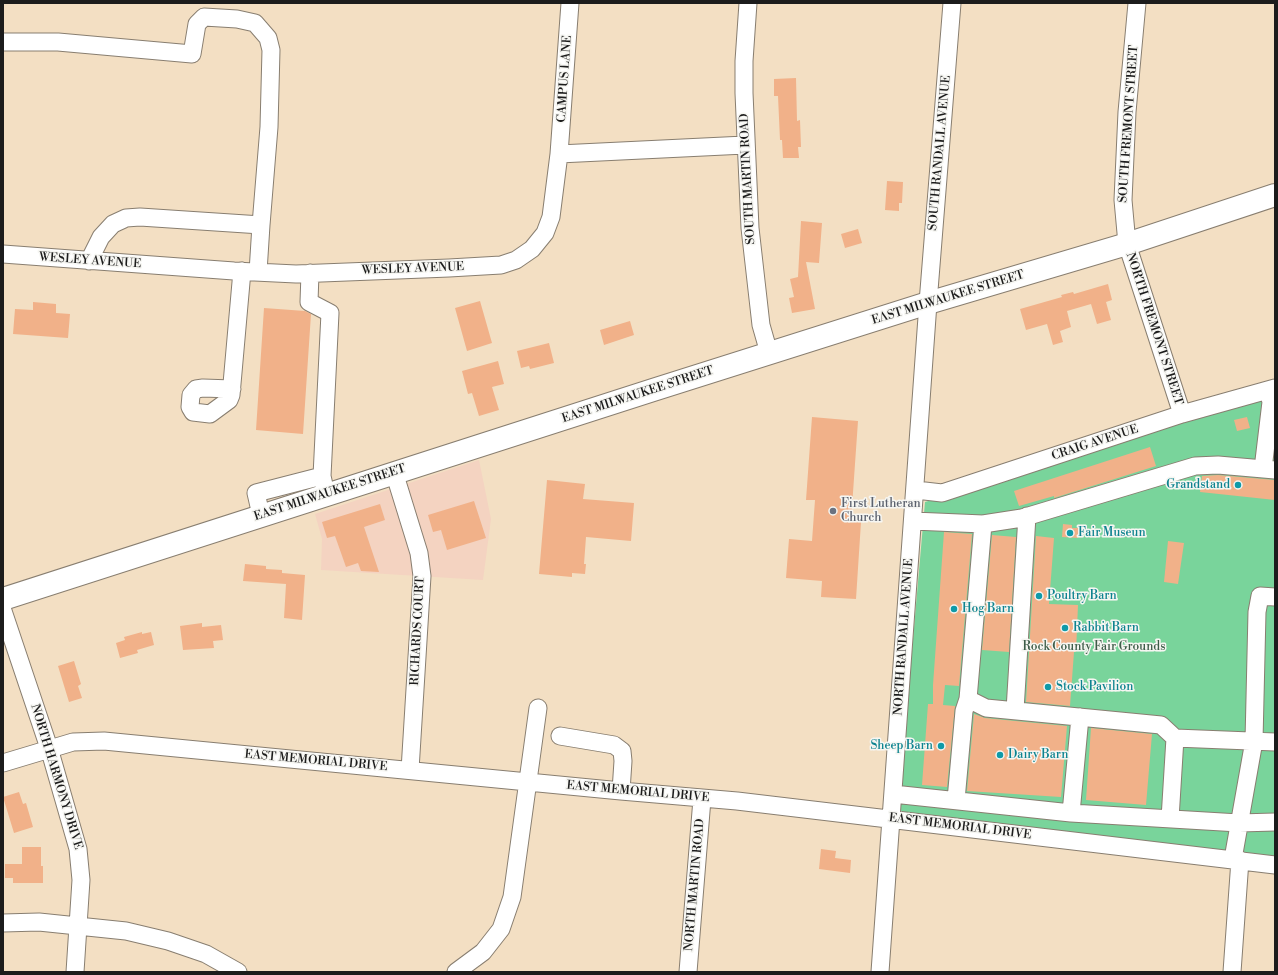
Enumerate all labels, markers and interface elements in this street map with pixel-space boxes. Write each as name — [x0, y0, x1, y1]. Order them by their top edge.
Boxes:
street label: CAMPUS LANE — [555, 35, 575, 123]
street label: SOUTH FREMONT STREET — [1116, 45, 1142, 203]
street label: SOUTH RANDALL AVENUE — [926, 75, 954, 231]
street label: SOUTH MARTIN ROAD — [737, 113, 759, 245]
street label: WESLEY AVENUE — [38, 250, 142, 272]
street label: NORTH FREMONT STREET — [1123, 251, 1185, 407]
street label: WESLEY AVENUE — [361, 260, 465, 278]
street label: EAST MILWAUKEE STREET — [870, 268, 1026, 328]
street label: EAST MILWAUKEE STREET — [560, 364, 716, 426]
street label: CRAIG AVENUE — [1050, 422, 1140, 464]
street label: EAST MILWAUKEE STREET — [252, 462, 408, 524]
place label: Grandstand — [1166, 478, 1230, 492]
marker: Grandstand — [1233, 480, 1243, 490]
place label: First Lutheran Church — [841, 497, 921, 525]
marker: First Lutheran Church — [828, 506, 838, 516]
place label: Fair Museun — [1078, 526, 1146, 540]
marker: Fair Museun — [1065, 528, 1075, 538]
street label: NORTH RANDALL AVENUE — [891, 558, 917, 716]
street label: RICHARDS COURT — [408, 576, 428, 686]
place label: Poultry Barn — [1047, 589, 1117, 603]
marker: Poultry Barn — [1034, 591, 1044, 601]
place label: Hog Barn — [962, 602, 1014, 616]
marker: Hog Barn — [949, 604, 959, 614]
place label: Rabbit Barn — [1073, 621, 1139, 635]
marker: Rabbit Barn — [1060, 623, 1070, 633]
park label: Rock County Fair Grounds — [1023, 640, 1165, 654]
place label: Stock Pavilion — [1056, 680, 1133, 694]
marker: Stock Pavilion — [1043, 682, 1053, 692]
street label: NORTH HARMONY DRIVE — [27, 703, 85, 851]
place label: Sheep Barn — [870, 739, 933, 753]
marker: Sheep Barn — [936, 741, 946, 751]
street label: EAST MEMORIAL DRIVE — [244, 748, 388, 774]
place label: Dairy Barn — [1008, 748, 1068, 762]
marker: Dairy Barn — [995, 750, 1005, 760]
street label: EAST MEMORIAL DRIVE — [566, 779, 710, 805]
street label: EAST MEMORIAL DRIVE — [888, 811, 1032, 843]
street label: NORTH MARTIN ROAD — [682, 818, 708, 952]

